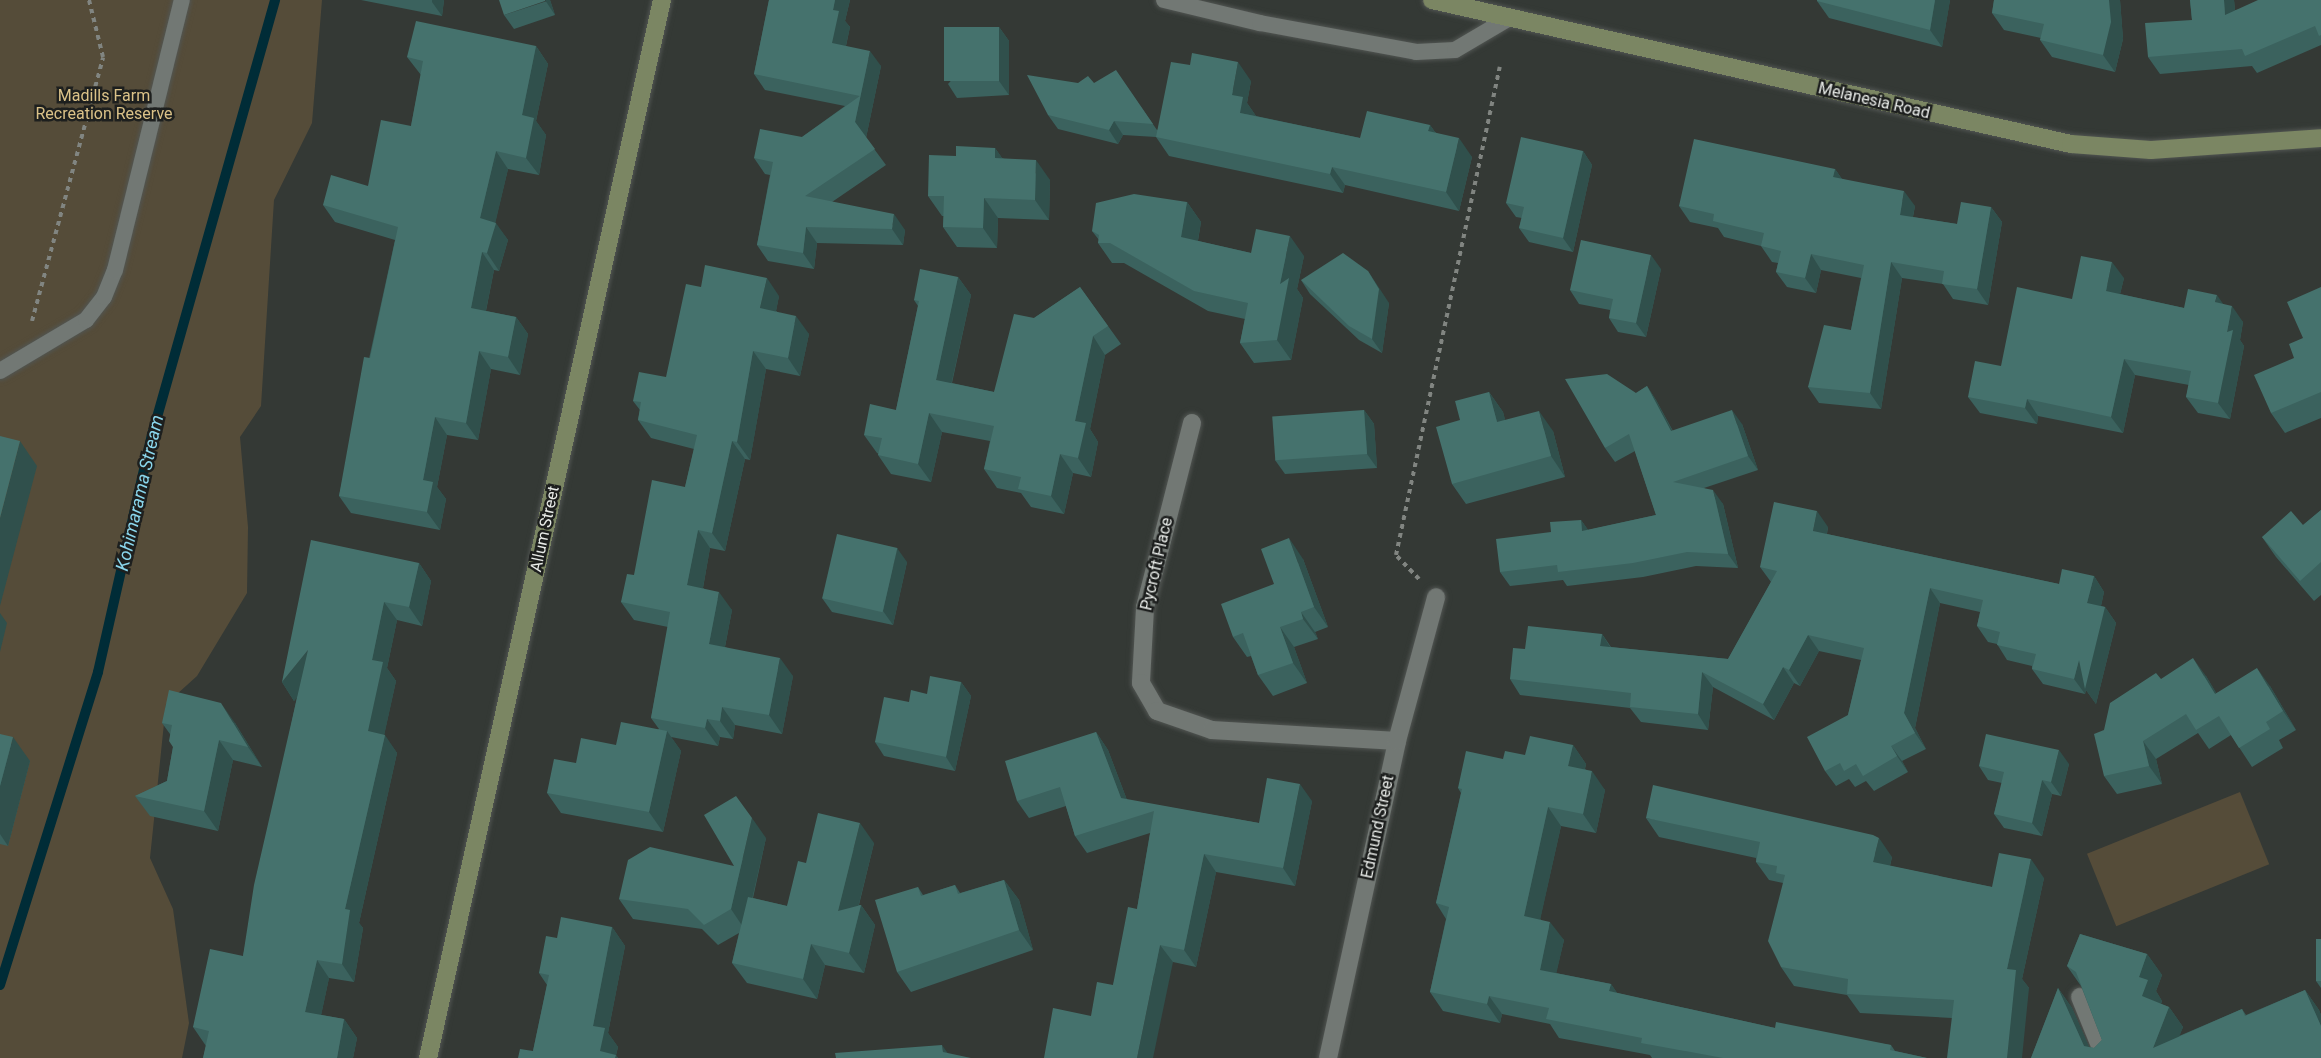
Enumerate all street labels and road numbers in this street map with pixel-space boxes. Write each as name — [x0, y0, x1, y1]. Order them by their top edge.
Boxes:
street label: Melanesia Road — [1816, 79, 1932, 123]
street label: Allum Street — [527, 484, 563, 574]
street label: Pycroft Place — [1137, 516, 1177, 612]
street label: Edmund Street — [1358, 774, 1398, 880]

